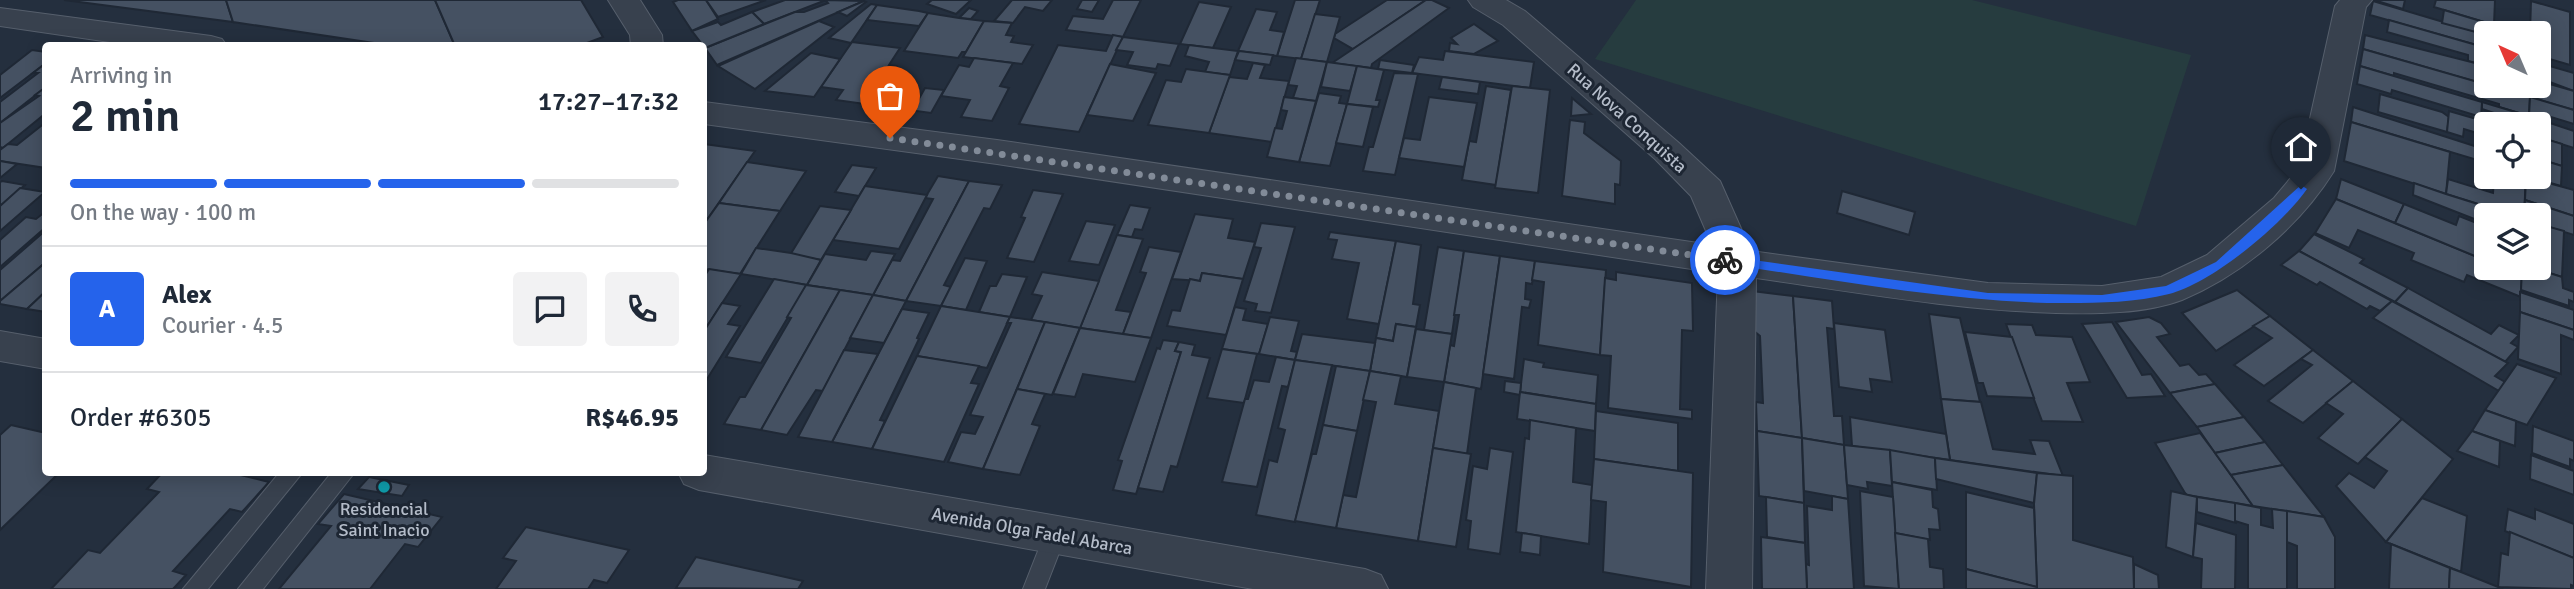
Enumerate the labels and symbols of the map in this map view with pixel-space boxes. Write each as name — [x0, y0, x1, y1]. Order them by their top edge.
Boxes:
north arrow — [2474, 21, 2552, 98]
street label: Rua Nova Conquista — [1563, 58, 1691, 178]
pin — [860, 66, 920, 138]
pin — [2271, 117, 2331, 189]
courier — [1690, 225, 1760, 295]
marker: Residencial Saint Inacio — [376, 479, 392, 495]
place label: Residencial Saint Inacio — [338, 498, 430, 541]
street label: Avenida Olga Fadel Abarca — [930, 502, 1134, 560]

